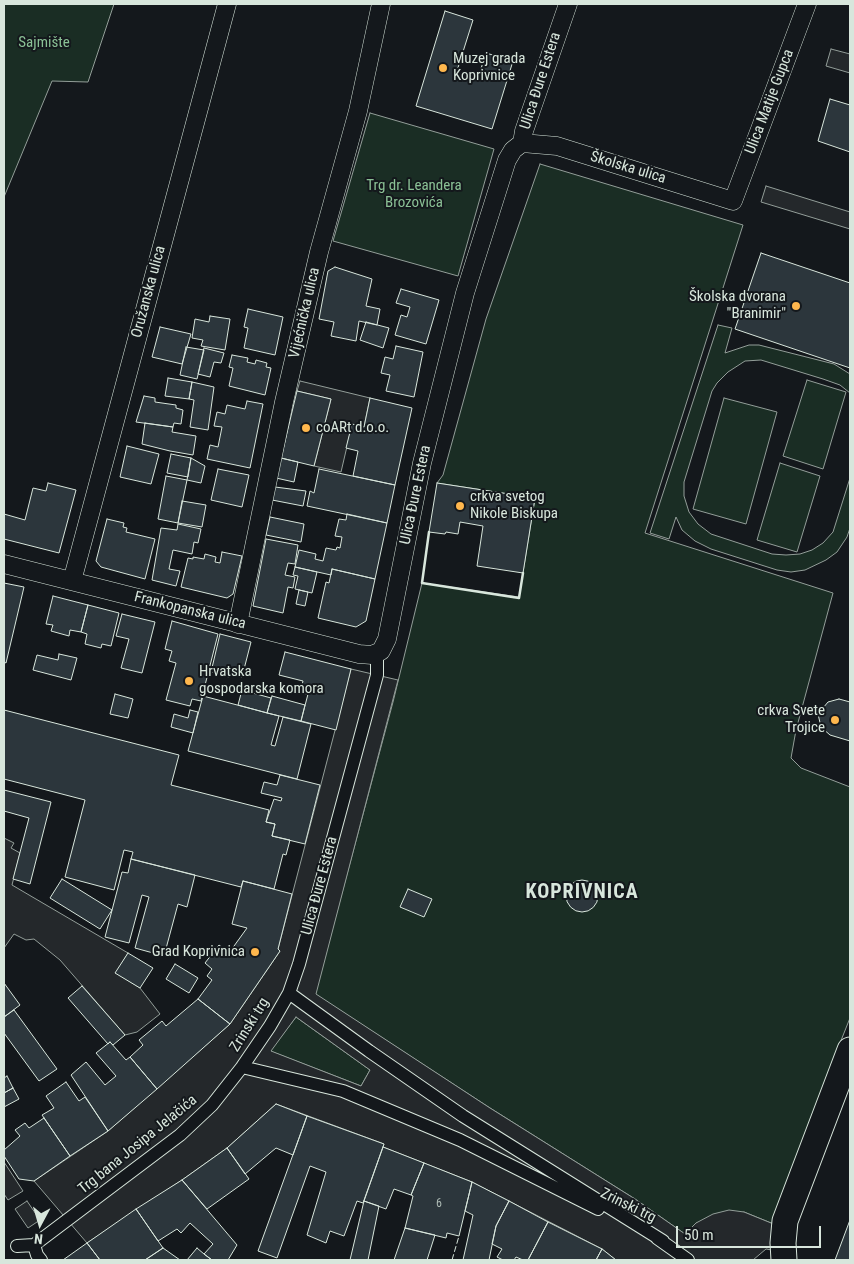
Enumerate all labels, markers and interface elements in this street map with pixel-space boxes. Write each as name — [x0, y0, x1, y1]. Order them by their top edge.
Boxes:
street label: Ulica Đure Estera — [517, 30, 565, 132]
park label: Sajmište — [18, 34, 70, 52]
street label: Ulica Matije Gupca — [742, 47, 798, 157]
place label: Muzej grada Koprivnice — [453, 50, 525, 85]
marker: Muzej grada Koprivnice — [437, 62, 449, 74]
street label: Školska ulica — [588, 148, 668, 188]
park label: Trg dr. Leandera Brozovića — [366, 177, 462, 212]
street label: Oružanska ulica — [128, 244, 170, 340]
street label: Vijećnička ulica — [286, 266, 324, 360]
place label: Školska dvorana "Branimir" — [689, 288, 786, 323]
marker: Školska dvorana "Branimir" — [790, 300, 802, 312]
place label: coARt d.o.o. — [316, 419, 389, 437]
marker: coARt d.o.o. — [300, 422, 312, 434]
street label: Ulica Đure Estera — [397, 444, 435, 546]
place label: crkva svetog Nikole Biskupa — [470, 488, 558, 523]
marker: crkva svetog Nikole Biskupa — [454, 500, 466, 512]
street label: Frankopanska ulica — [132, 588, 248, 634]
place label: Hrvatska gospodarska komora — [199, 663, 324, 698]
marker: Hrvatska gospodarska komora — [183, 675, 195, 687]
place label: crkva Svete Trojice — [757, 702, 825, 737]
marker: crkva Svete Trojice — [829, 714, 841, 726]
street label: Ulica Đure Estera — [298, 835, 342, 937]
district label: KOPRIVNICA — [524, 881, 640, 905]
place label: Grad Koprivnica — [152, 943, 245, 961]
marker: Grad Koprivnica — [249, 946, 261, 958]
street label: Zrinski trg — [227, 995, 273, 1055]
street label: Trg bana Josipa Jelačića — [75, 1092, 201, 1198]
street label: Zrinski trg — [597, 1185, 659, 1227]
house number: 6 — [436, 1197, 442, 1211]
north arrow — [15, 1199, 65, 1249]
scale bar — [679, 1216, 824, 1248]
text: 50 m — [684, 1226, 714, 1244]
text: N — [33, 1231, 44, 1247]

